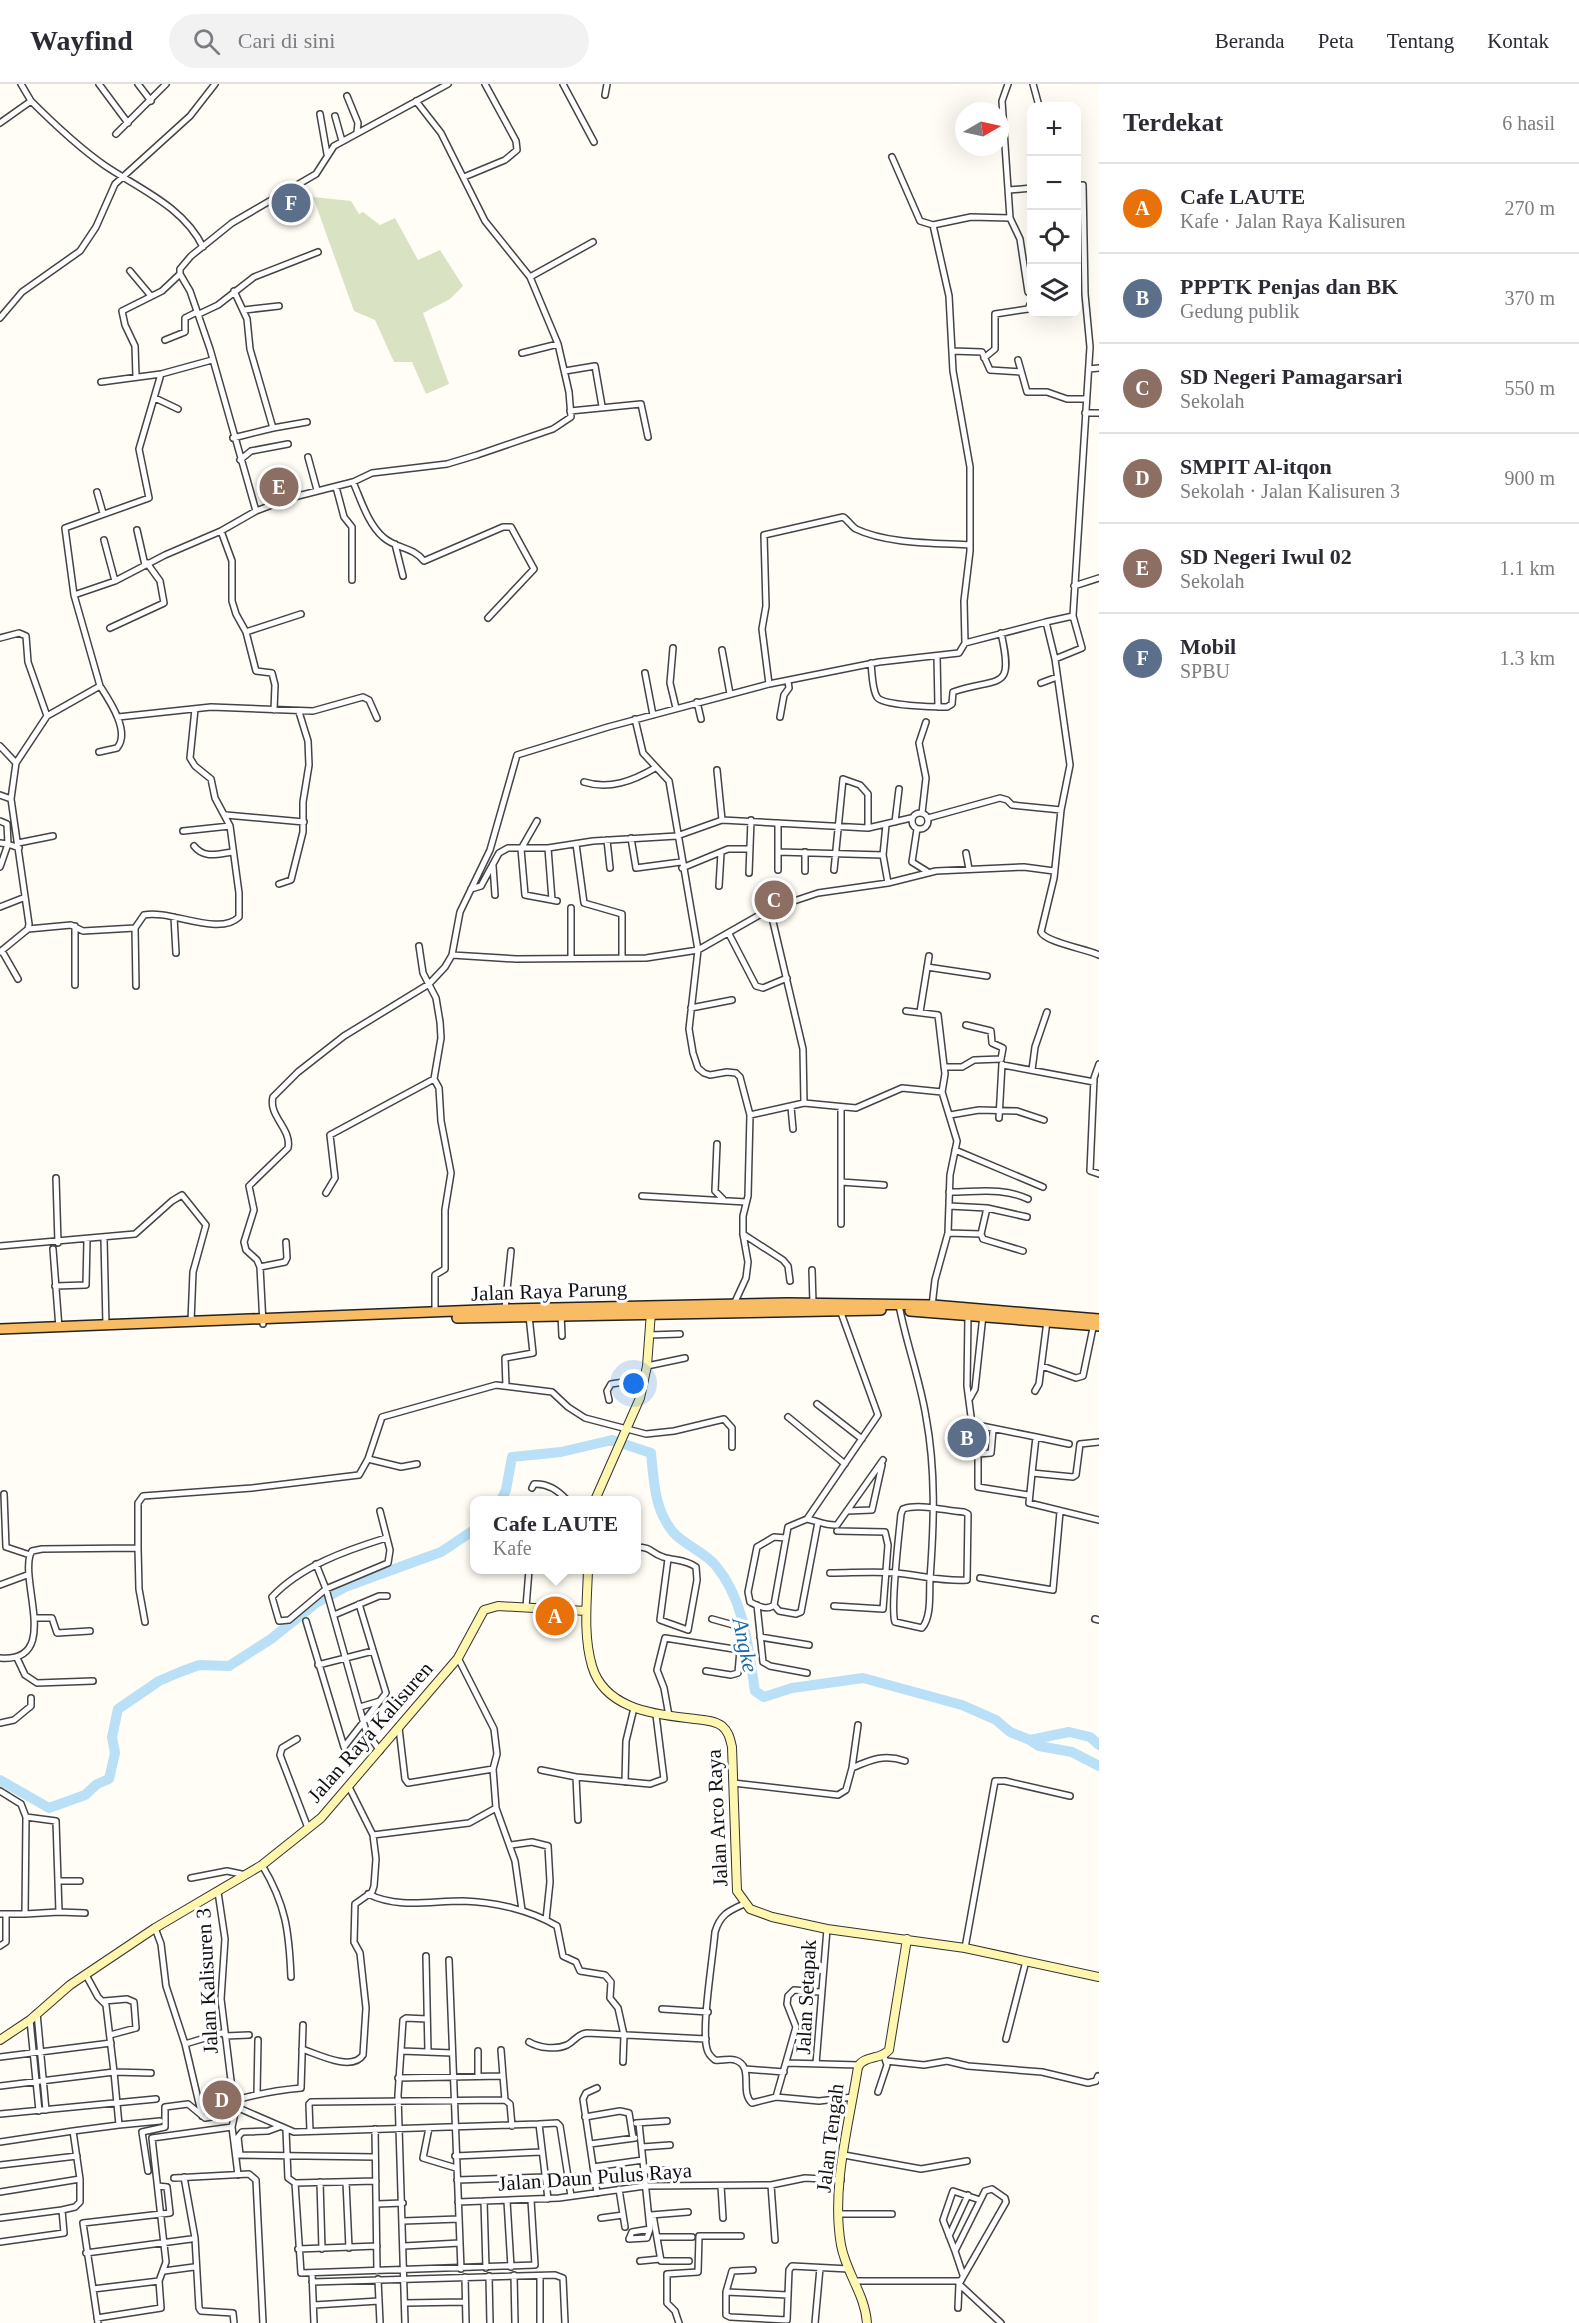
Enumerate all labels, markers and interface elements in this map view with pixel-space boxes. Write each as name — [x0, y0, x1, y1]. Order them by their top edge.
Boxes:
search box — [169, 14, 589, 68]
text: Wayfind — [30, 25, 133, 56]
icon: search — [190, 25, 223, 58]
text: Cari di sini — [238, 28, 335, 53]
text: Beranda — [1215, 29, 1285, 53]
text: Peta — [1318, 29, 1354, 53]
text: Tentang — [1387, 29, 1454, 53]
text: Kontak — [1487, 29, 1549, 53]
north arrow — [955, 102, 1009, 156]
map controls — [1027, 102, 1081, 318]
button: + — [1027, 102, 1081, 156]
text: Terdekat — [1123, 108, 1223, 137]
text: 6 hasil — [1502, 112, 1555, 134]
button: − — [1027, 156, 1081, 210]
pin: F — [272, 180, 310, 226]
text: Cafe LAUTE — [1180, 184, 1305, 209]
text: A — [1135, 197, 1150, 219]
text: 270 m — [1504, 197, 1555, 219]
button: locate — [1027, 210, 1081, 264]
text: Kafe · Jalan Raya Kalisuren — [1180, 210, 1405, 232]
button: layers — [1027, 264, 1081, 318]
text: PPPTK Penjas dan BK — [1180, 274, 1398, 299]
text: B — [1136, 287, 1149, 309]
text: 370 m — [1504, 287, 1555, 309]
text: Gedung publik — [1180, 300, 1299, 322]
text: SD Negeri Pamagarsari — [1180, 364, 1402, 389]
text: C — [1135, 377, 1150, 399]
text: 550 m — [1504, 377, 1555, 399]
text: Sekolah — [1180, 390, 1244, 412]
text: SMPIT Al-itqon — [1180, 454, 1332, 479]
pin: E — [260, 464, 298, 510]
text: D — [1135, 467, 1150, 489]
text: 900 m — [1504, 467, 1555, 489]
text: Sekolah · Jalan Kalisuren 3 — [1180, 480, 1400, 502]
text: SD Negeri Iwul 02 — [1180, 544, 1352, 569]
text: E — [1136, 557, 1149, 579]
text: 1.1 km — [1499, 557, 1555, 579]
text: Sekolah — [1180, 570, 1244, 592]
text: Mobil — [1180, 634, 1236, 659]
text: F — [1136, 647, 1149, 669]
text: 1.3 km — [1499, 647, 1555, 669]
text: SPBU — [1180, 660, 1230, 682]
pin: C — [754, 878, 794, 922]
street label: Jalan Raya Parung — [470, 1276, 628, 1306]
your location — [619, 1369, 648, 1398]
pin: B — [948, 1416, 986, 1460]
popup — [470, 1496, 641, 1574]
text: Cafe LAUTE — [493, 1511, 618, 1536]
text: Kafe — [493, 1537, 532, 1559]
pin: A — [536, 1594, 574, 1639]
water label: Angke — [727, 1614, 764, 1675]
street label: Jalan Raya Kalisuren — [302, 1656, 438, 1807]
street label: Jalan Arco Raya — [701, 1748, 733, 1887]
street label: Jalan Kalisuren 3 — [191, 1908, 223, 2054]
street label: Jalan Setapak — [791, 1939, 821, 2055]
pin: D — [202, 2078, 242, 2122]
street label: Jalan Tengah — [811, 2082, 849, 2194]
street label: Jalan Daun Pulus Raya — [497, 2158, 693, 2196]

